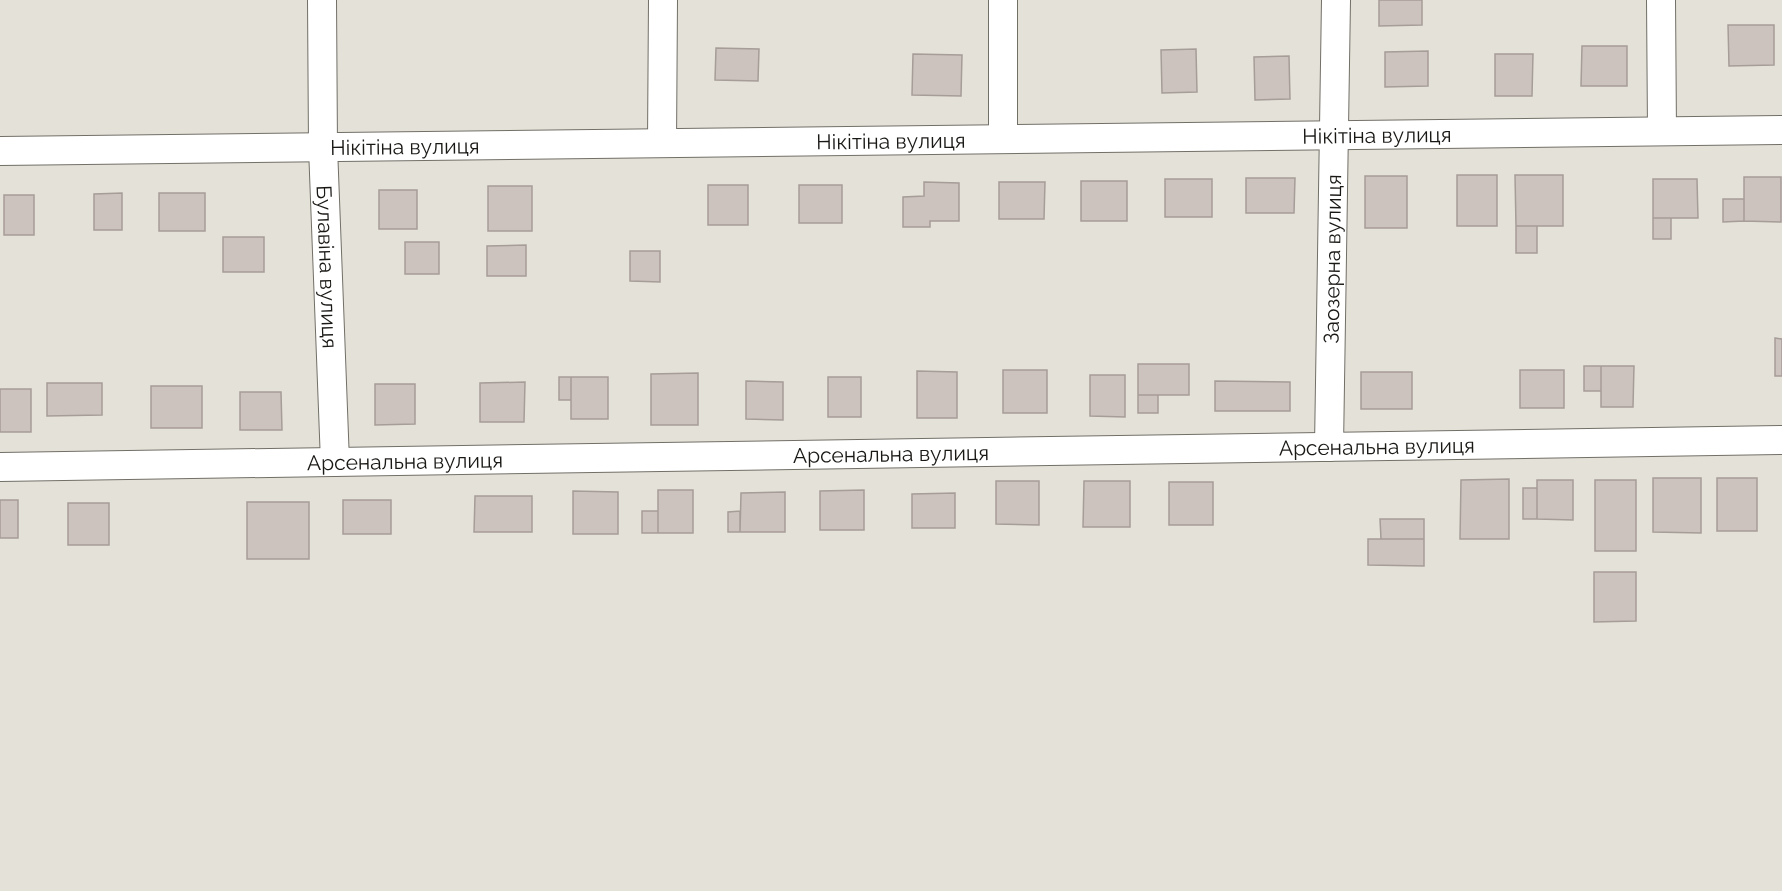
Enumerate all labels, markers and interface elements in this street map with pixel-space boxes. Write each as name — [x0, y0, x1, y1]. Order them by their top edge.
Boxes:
street label: Нікітіна вулиця — [1302, 121, 1452, 148]
street label: Нікітіна вулиця — [816, 127, 966, 154]
street label: Нікітіна вулиця — [330, 133, 480, 160]
street label: Заозерна вулиця — [1318, 174, 1346, 344]
street label: Булавіна вулиця — [312, 185, 343, 349]
street label: Арсенальна вулиця — [1279, 432, 1475, 460]
street label: Арсенальна вулиця — [793, 440, 989, 467]
street label: Арсенальна вулиця — [307, 447, 503, 475]

